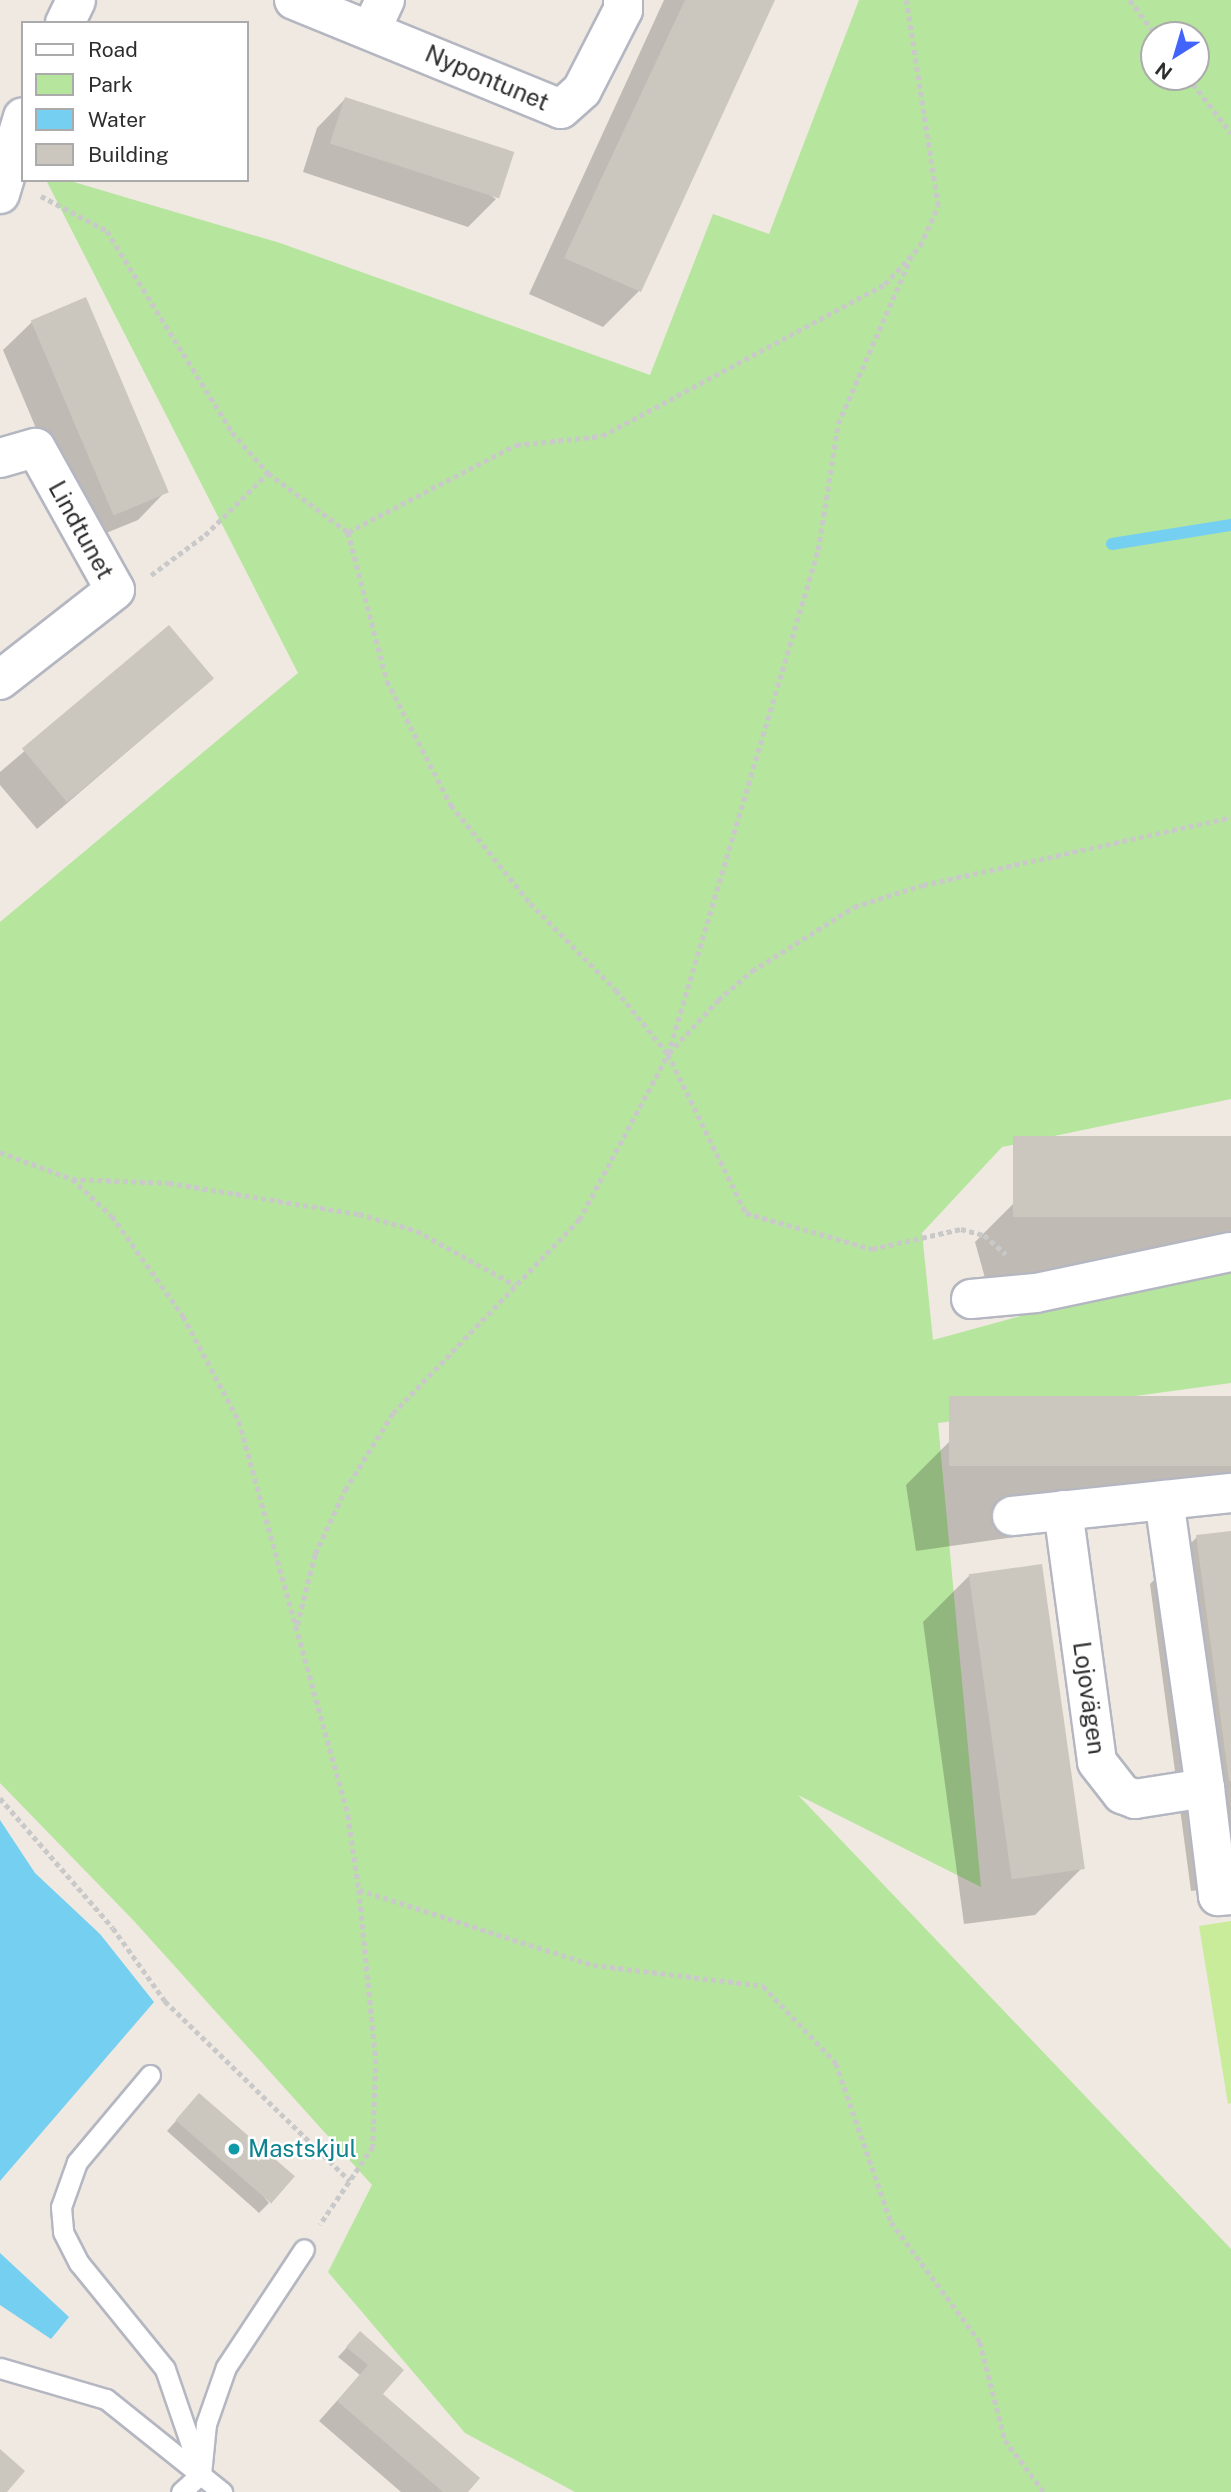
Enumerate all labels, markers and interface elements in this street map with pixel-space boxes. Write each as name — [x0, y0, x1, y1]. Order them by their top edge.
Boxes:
legend — [21, 21, 248, 182]
north arrow — [1140, 21, 1210, 91]
text: Road — [88, 37, 138, 62]
street label: Nypontunet — [421, 39, 553, 117]
text: N — [1151, 58, 1176, 84]
text: Park — [88, 72, 133, 97]
text: Water — [88, 107, 146, 132]
text: Building — [88, 142, 169, 167]
street label: Lindtunet — [42, 476, 120, 584]
street label: Lojovägen — [1067, 1640, 1111, 1756]
place label: Mastskjul — [248, 2135, 357, 2163]
marker: Mastskjul — [226, 2141, 242, 2157]

